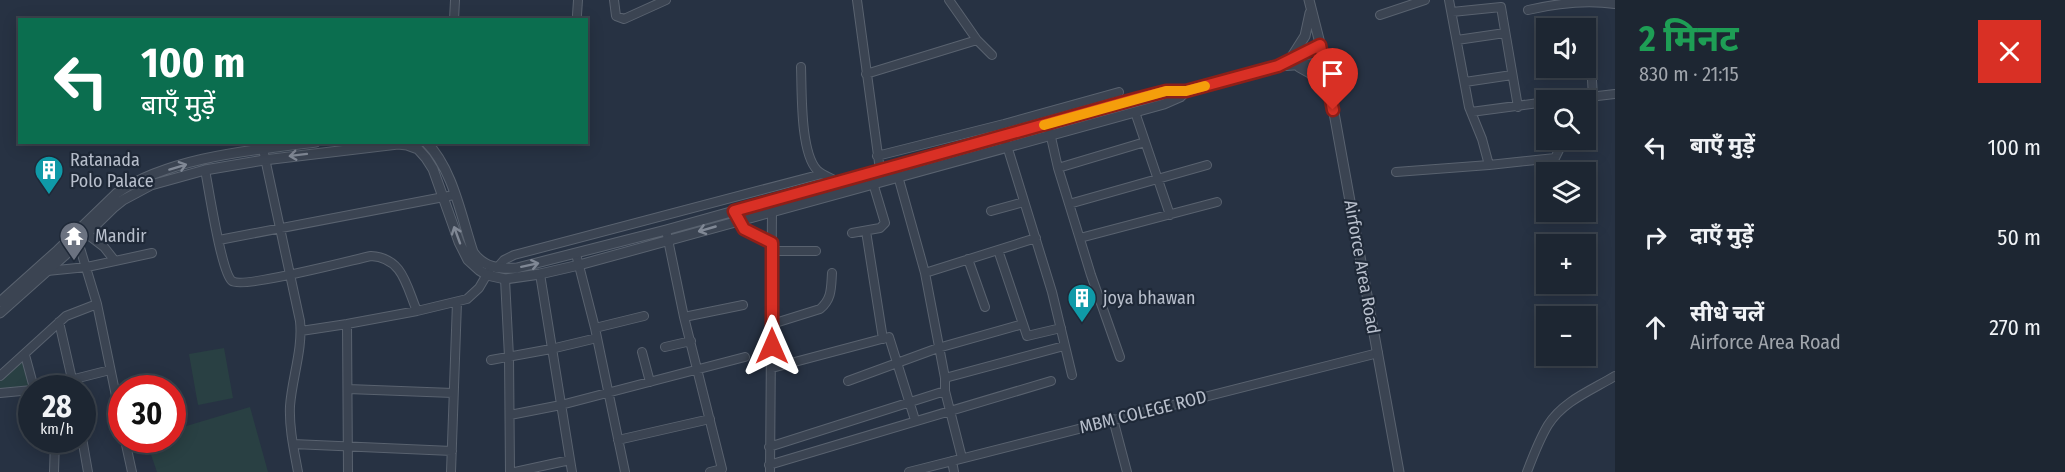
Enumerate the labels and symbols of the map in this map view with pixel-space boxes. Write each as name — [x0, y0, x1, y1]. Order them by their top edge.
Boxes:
pin — [1307, 48, 1358, 110]
place label: Ratanada Polo Palace — [70, 149, 154, 192]
one-way arrow — [289, 150, 309, 161]
building icon: Ratanada Polo Palace — [33, 154, 65, 196]
one-way arrow — [168, 161, 187, 172]
street label: Airforce Area Road — [1339, 198, 1385, 336]
temple icon: Mandir — [58, 220, 90, 262]
one-way arrow — [698, 223, 717, 235]
place label: Mandir — [95, 225, 147, 247]
one-way arrow — [451, 226, 462, 244]
one-way arrow — [520, 259, 540, 270]
building icon: joya bhawan — [1066, 282, 1098, 324]
place label: joya bhawan — [1102, 287, 1195, 309]
position arrow — [740, 314, 804, 378]
speed limit sign: 30 — [108, 375, 186, 453]
street label: MBM COLEGE ROD — [1077, 386, 1209, 438]

